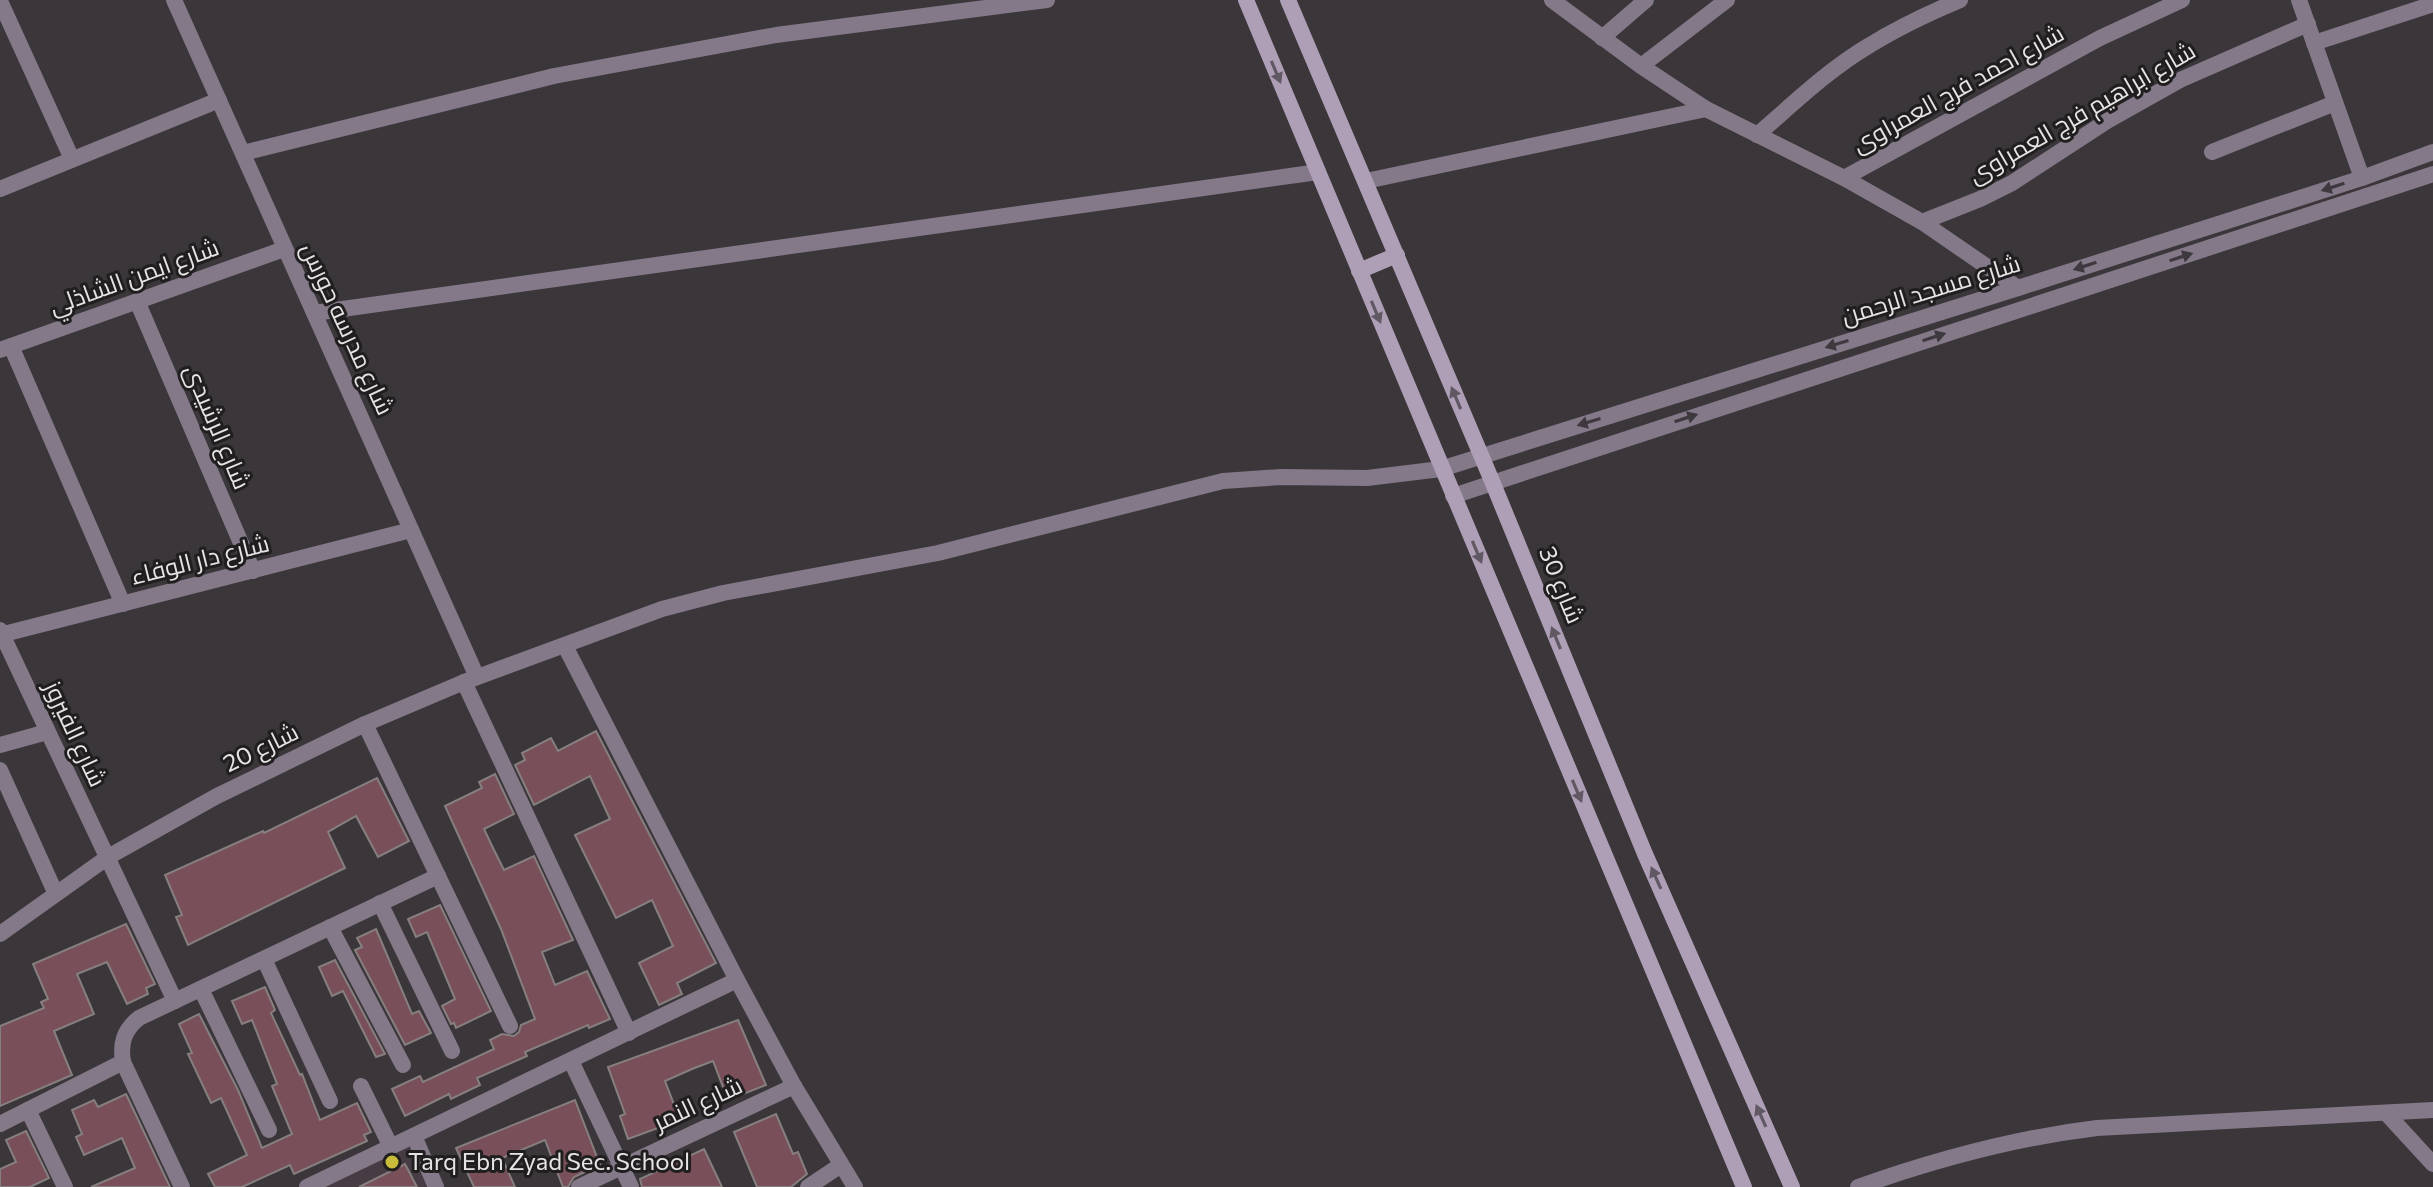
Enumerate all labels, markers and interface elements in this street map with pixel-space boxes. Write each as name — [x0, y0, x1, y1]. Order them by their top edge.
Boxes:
street label: شارع احمد فرج العمراوى — [1846, 17, 2070, 161]
street label: شارع ابراهيم فرج العمراوى — [1963, 35, 2201, 191]
one-way arrow — [1270, 60, 1283, 84]
one-way arrow — [2321, 181, 2345, 194]
street label: شارع ايمن الشاذلي — [45, 231, 224, 325]
street label: شارع مدرسه حورس — [293, 238, 401, 420]
street label: شارع مسجد الرحمن — [1838, 248, 2024, 332]
one-way arrow — [2169, 250, 2193, 262]
one-way arrow — [2073, 261, 2097, 273]
one-way arrow — [1370, 300, 1383, 324]
one-way arrow — [1922, 331, 1946, 343]
one-way arrow — [1825, 339, 1849, 351]
street label: شارع الرشيدى — [176, 360, 258, 494]
one-way arrow — [1450, 386, 1463, 410]
one-way arrow — [1675, 411, 1699, 424]
one-way arrow — [1577, 416, 1601, 429]
street label: شارع دار الوفاء — [127, 527, 273, 593]
one-way arrow — [1470, 540, 1483, 564]
street label: شارع 30 — [1531, 542, 1591, 628]
one-way arrow — [1550, 626, 1563, 650]
street label: شارع الفيروز — [36, 674, 113, 792]
street label: شارع 20 — [218, 716, 304, 780]
one-way arrow — [1571, 779, 1584, 803]
one-way arrow — [1649, 866, 1662, 890]
street label: شارع النمر — [647, 1070, 748, 1139]
one-way arrow — [1754, 1104, 1768, 1127]
place label: Tarq Ebn Zyad Sec. School — [408, 1146, 690, 1175]
marker: Tarq Ebn Zyad Sec. School — [383, 1153, 401, 1171]

